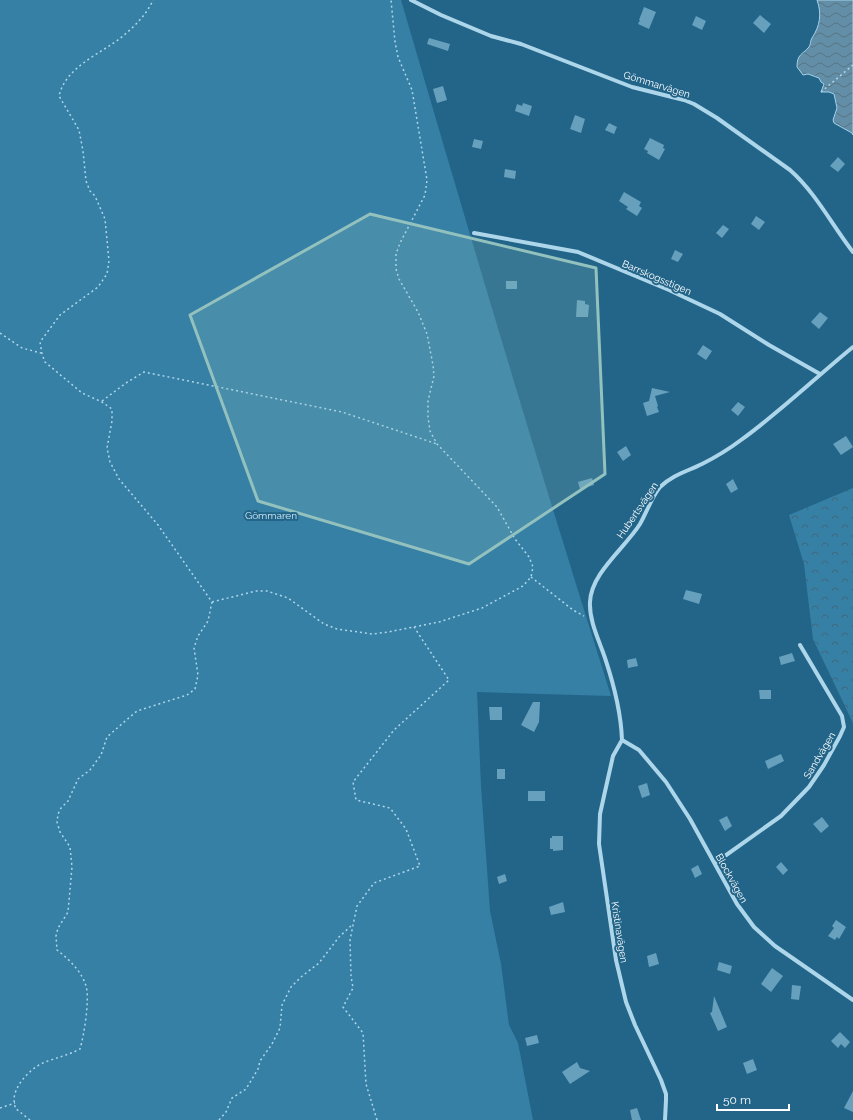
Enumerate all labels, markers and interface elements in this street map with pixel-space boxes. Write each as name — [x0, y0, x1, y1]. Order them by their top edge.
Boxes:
street label: Gömmarvägen — [622, 69, 692, 100]
street label: Barrskogsstigen — [621, 258, 693, 297]
street label: Hubertsvägen — [615, 480, 660, 540]
park label: Gömmaren — [245, 510, 297, 521]
street label: Sandvägen — [801, 730, 838, 780]
street label: Blockvägen — [714, 852, 750, 905]
street label: Kristinavägen — [609, 901, 630, 964]
scale bar — [717, 1086, 789, 1112]
text: 50 m — [723, 1093, 751, 1107]

